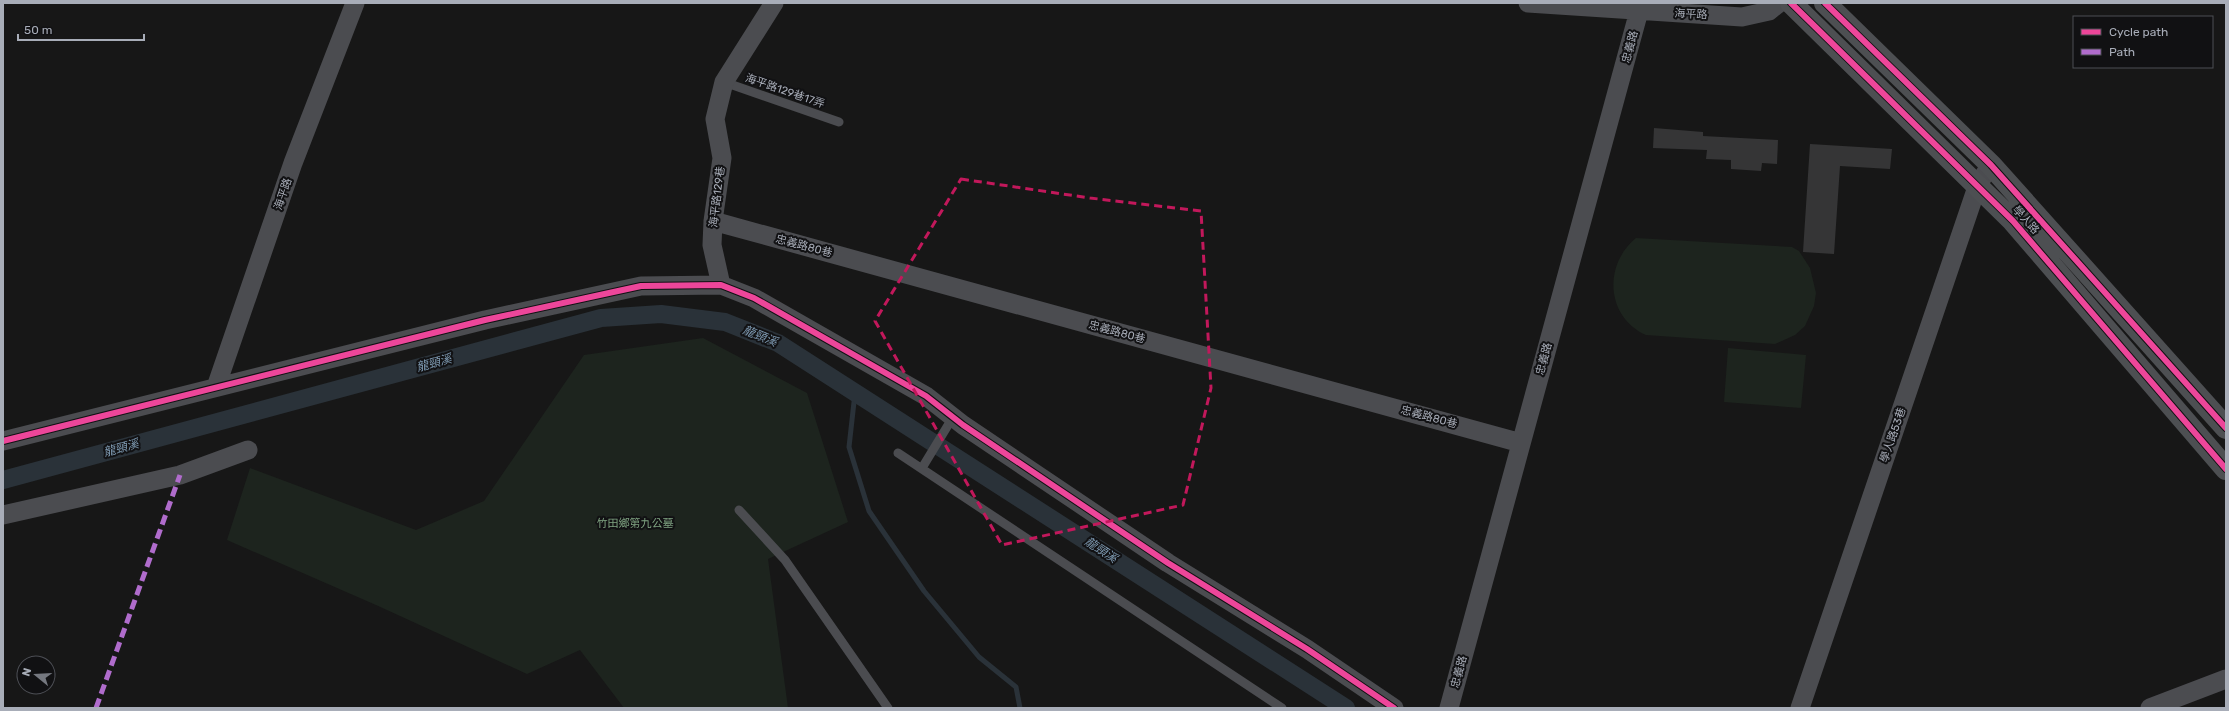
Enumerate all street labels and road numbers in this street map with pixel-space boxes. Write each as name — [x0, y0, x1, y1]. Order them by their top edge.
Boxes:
street label: 海平路 — [1674, 7, 1708, 21]
street label: 忠義路 — [1619, 29, 1641, 65]
street label: 海平路129巷17弄 — [744, 71, 826, 111]
street label: 海平路129巷 — [707, 166, 727, 228]
street label: 海平路 — [271, 176, 295, 212]
street label: 學人路 — [2010, 203, 2042, 237]
street label: 忠義路80巷 — [774, 232, 834, 260]
street label: 忠義路80巷 — [1087, 318, 1147, 346]
street label: 忠義路 — [1533, 341, 1555, 377]
street label: 忠義路80巷 — [1399, 403, 1459, 431]
street label: 學人路53巷 — [1878, 406, 1908, 464]
street label: 忠義路 — [1448, 654, 1470, 690]

